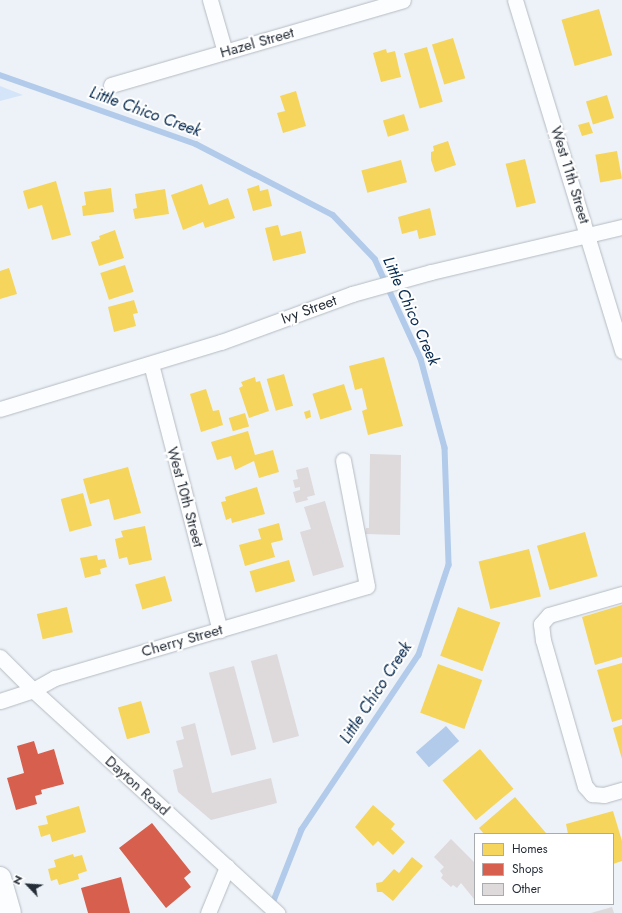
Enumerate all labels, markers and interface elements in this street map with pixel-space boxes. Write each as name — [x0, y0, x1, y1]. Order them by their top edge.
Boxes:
street label: Hazel Street — [218, 24, 296, 62]
water label: Little Chico Creek — [87, 83, 203, 141]
street label: West 11th Street — [547, 124, 593, 226]
water label: Little Chico Creek — [378, 254, 444, 368]
street label: Ivy Street — [279, 292, 339, 328]
street label: West 10th Street — [163, 445, 207, 549]
street label: Cherry Street — [139, 621, 225, 661]
water label: Little Chico Creek — [336, 639, 416, 747]
street label: Dayton Road — [101, 752, 173, 820]
legend — [474, 833, 614, 905]
text: Homes — [512, 840, 548, 858]
text: Shops — [512, 860, 543, 878]
north arrow — [8, 865, 48, 905]
text: N — [8, 873, 26, 887]
text: Other — [512, 880, 541, 898]

